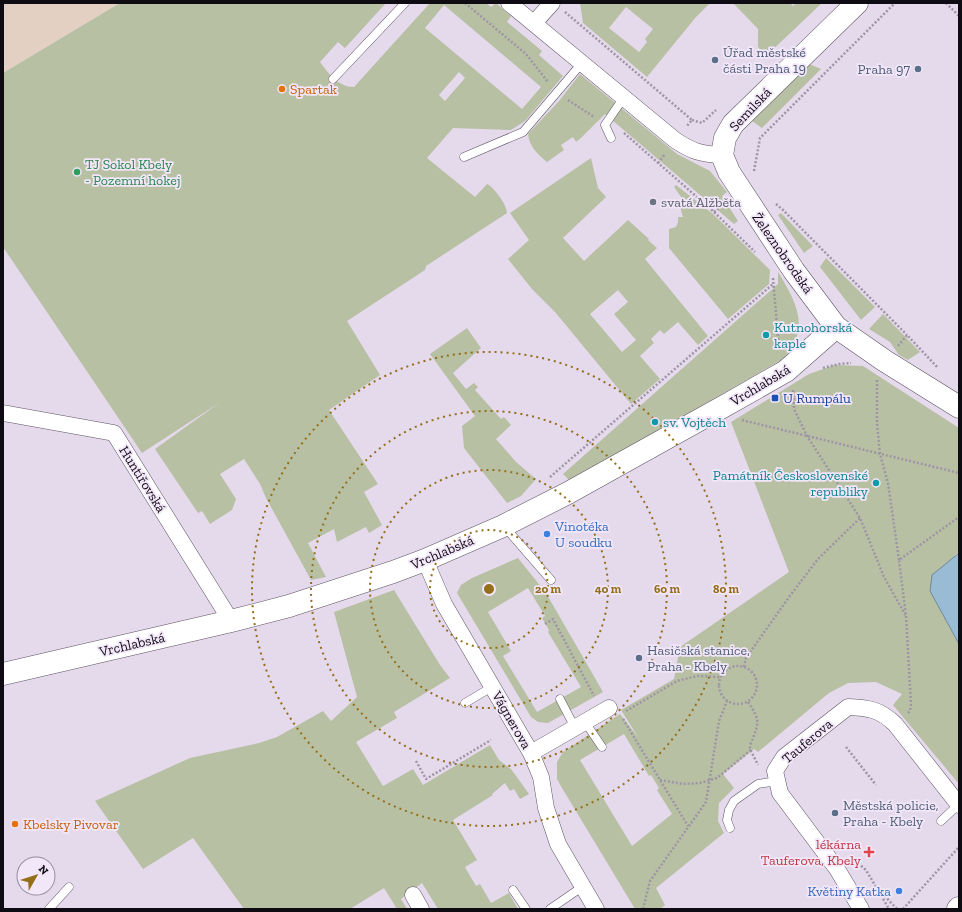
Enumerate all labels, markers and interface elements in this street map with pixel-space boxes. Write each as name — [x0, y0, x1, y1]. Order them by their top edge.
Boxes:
place label: Úřad městské části Praha 19 — [723, 44, 806, 77]
marker: Úřad městské části Praha 19 — [710, 55, 720, 65]
place label: Praha 97 — [858, 61, 910, 78]
marker: Praha 97 — [913, 64, 923, 74]
place label: Spartak — [290, 81, 338, 98]
marker: Spartak — [277, 84, 287, 94]
street label: Semilská — [726, 84, 775, 135]
place label: TJ Sokol Kbely - Pozemní hokej — [85, 156, 180, 189]
marker: TJ Sokol Kbely - Pozemní hokej — [72, 167, 82, 177]
place label: svatá Alžběta — [661, 194, 741, 211]
marker: svatá Alžběta — [648, 197, 658, 207]
street label: Železnobrodská — [748, 209, 817, 297]
place label: Kutnohorská kaple — [774, 319, 852, 352]
marker: Kutnohorská kaple — [761, 330, 771, 340]
street label: Vrchlabská — [726, 361, 793, 410]
place label: U Rumpálu — [783, 390, 851, 407]
marker: U Rumpálu — [770, 393, 780, 403]
place label: sv. Vojtěch — [663, 414, 726, 431]
marker: sv. Vojtěch — [650, 417, 660, 427]
street label: Huntířovská — [115, 443, 170, 516]
place label: Památník Československé republiky — [713, 467, 869, 500]
marker: Památník Československé republiky — [871, 478, 881, 488]
place label: Vinotéka U soudku — [554, 518, 612, 551]
marker: Vinotéka U soudku — [542, 529, 552, 539]
street label: Vrchlabská — [407, 531, 476, 574]
centre of rings — [482, 582, 496, 596]
text: 20 m — [535, 582, 562, 596]
text: 40 m — [595, 582, 622, 596]
text: 60 m — [654, 582, 681, 596]
text: 80 m — [713, 582, 740, 596]
street label: Vrchlabská — [97, 629, 167, 661]
place label: Hasičská stanice, Praha - Kbely — [647, 642, 750, 675]
marker: Hasičská stanice, Praha - Kbely — [634, 653, 644, 663]
street label: Vágnerova — [488, 687, 535, 752]
street label: Tauferova — [779, 715, 836, 767]
place label: Městská policie, Praha - Kbely — [843, 797, 939, 830]
marker: Městská policie, Praha - Kbely — [830, 808, 840, 818]
place label: Kbelsky Pivovar — [23, 816, 119, 833]
marker: Kbelsky Pivovar — [10, 819, 20, 829]
place label: lékárna Tauferova, Kbely — [761, 836, 862, 869]
marker: lékárna Tauferova, Kbely — [864, 847, 874, 857]
north arrow — [16, 856, 56, 896]
text: N — [36, 863, 51, 878]
place label: Květiny Katka — [807, 883, 891, 900]
marker: Květiny Katka — [894, 886, 904, 896]

